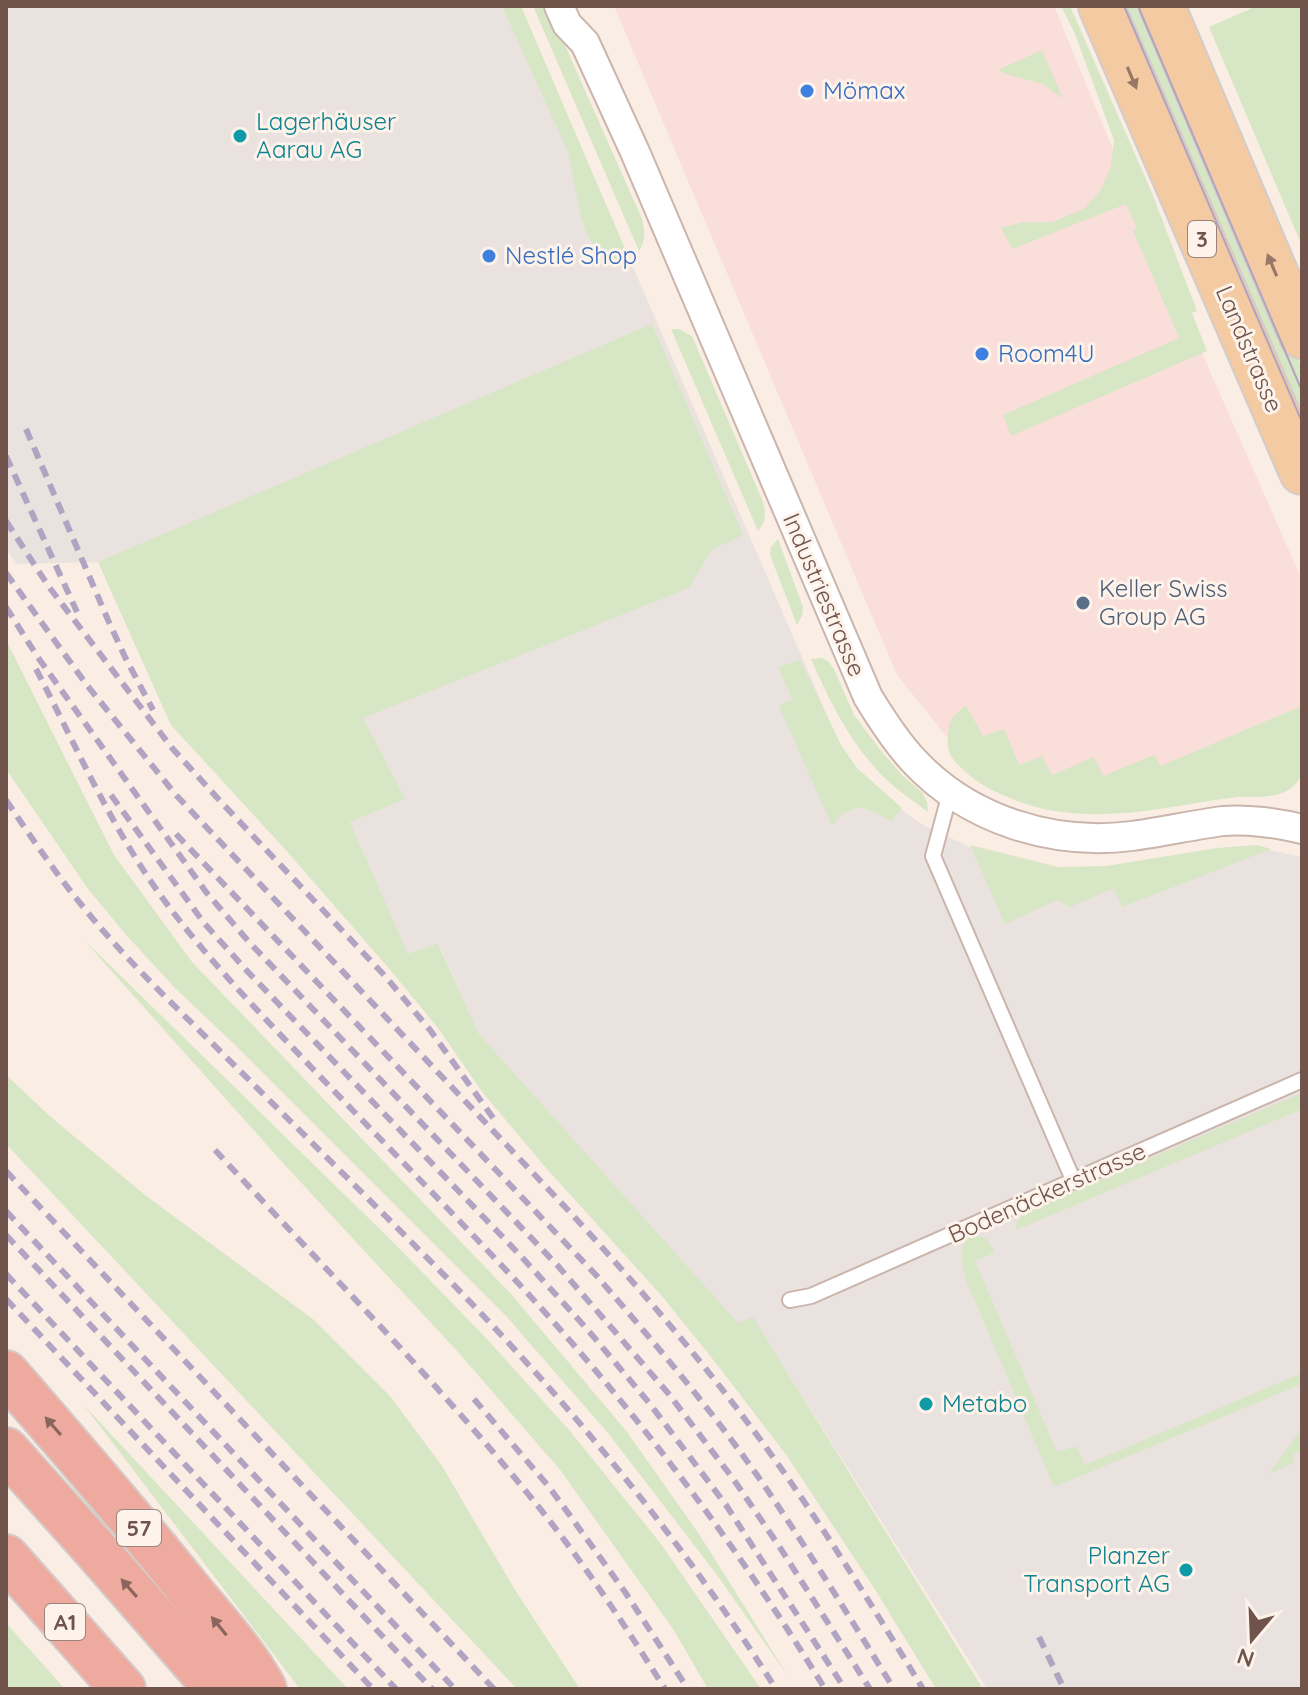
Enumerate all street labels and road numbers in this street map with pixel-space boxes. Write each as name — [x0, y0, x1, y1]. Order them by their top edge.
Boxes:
road number: 3 — [1188, 221, 1216, 257]
street label: Landstrasse — [1210, 281, 1290, 416]
street label: Industriestrasse — [777, 508, 873, 681]
street label: Bodenäckerstrasse — [943, 1135, 1150, 1249]
road number: 57 — [117, 1510, 161, 1546]
road number: A1 — [45, 1604, 85, 1640]

